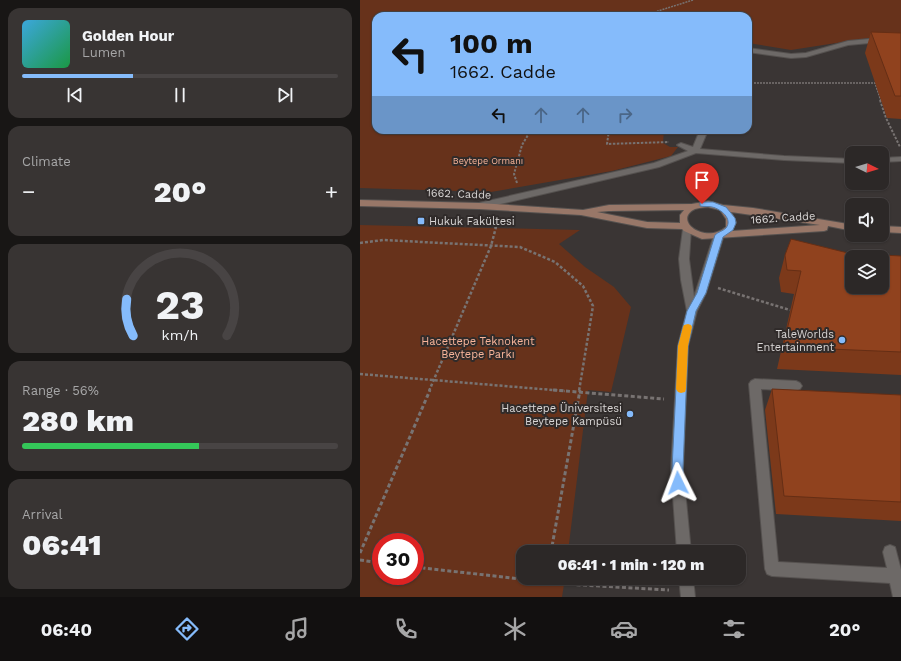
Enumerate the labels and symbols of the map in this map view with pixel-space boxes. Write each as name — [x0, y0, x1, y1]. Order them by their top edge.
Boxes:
north arrow — [845, 146, 889, 190]
park label: Beytepe Ormanı — [453, 156, 523, 166]
pin — [685, 163, 719, 204]
street label: 1662. Cadde — [426, 186, 492, 202]
street label: 1662. Cadde — [750, 209, 816, 227]
place label: Hukuk Fakültesi — [429, 215, 515, 228]
marker: Hukuk Fakültesi — [416, 216, 426, 226]
place label: TaleWorlds Entertainment — [756, 328, 834, 354]
park label: Hacettepe Teknokent Beytepe Parkı — [421, 335, 535, 361]
marker: TaleWorlds Entertainment — [837, 335, 847, 345]
place label: Hacettepe Üniversitesi Beytepe Kampüsü — [501, 401, 622, 428]
marker: Hacettepe Üniversitesi Beytepe Kampüsü — [625, 409, 635, 419]
position arrow — [657, 462, 699, 504]
speed limit sign: 30 — [372, 533, 424, 585]

